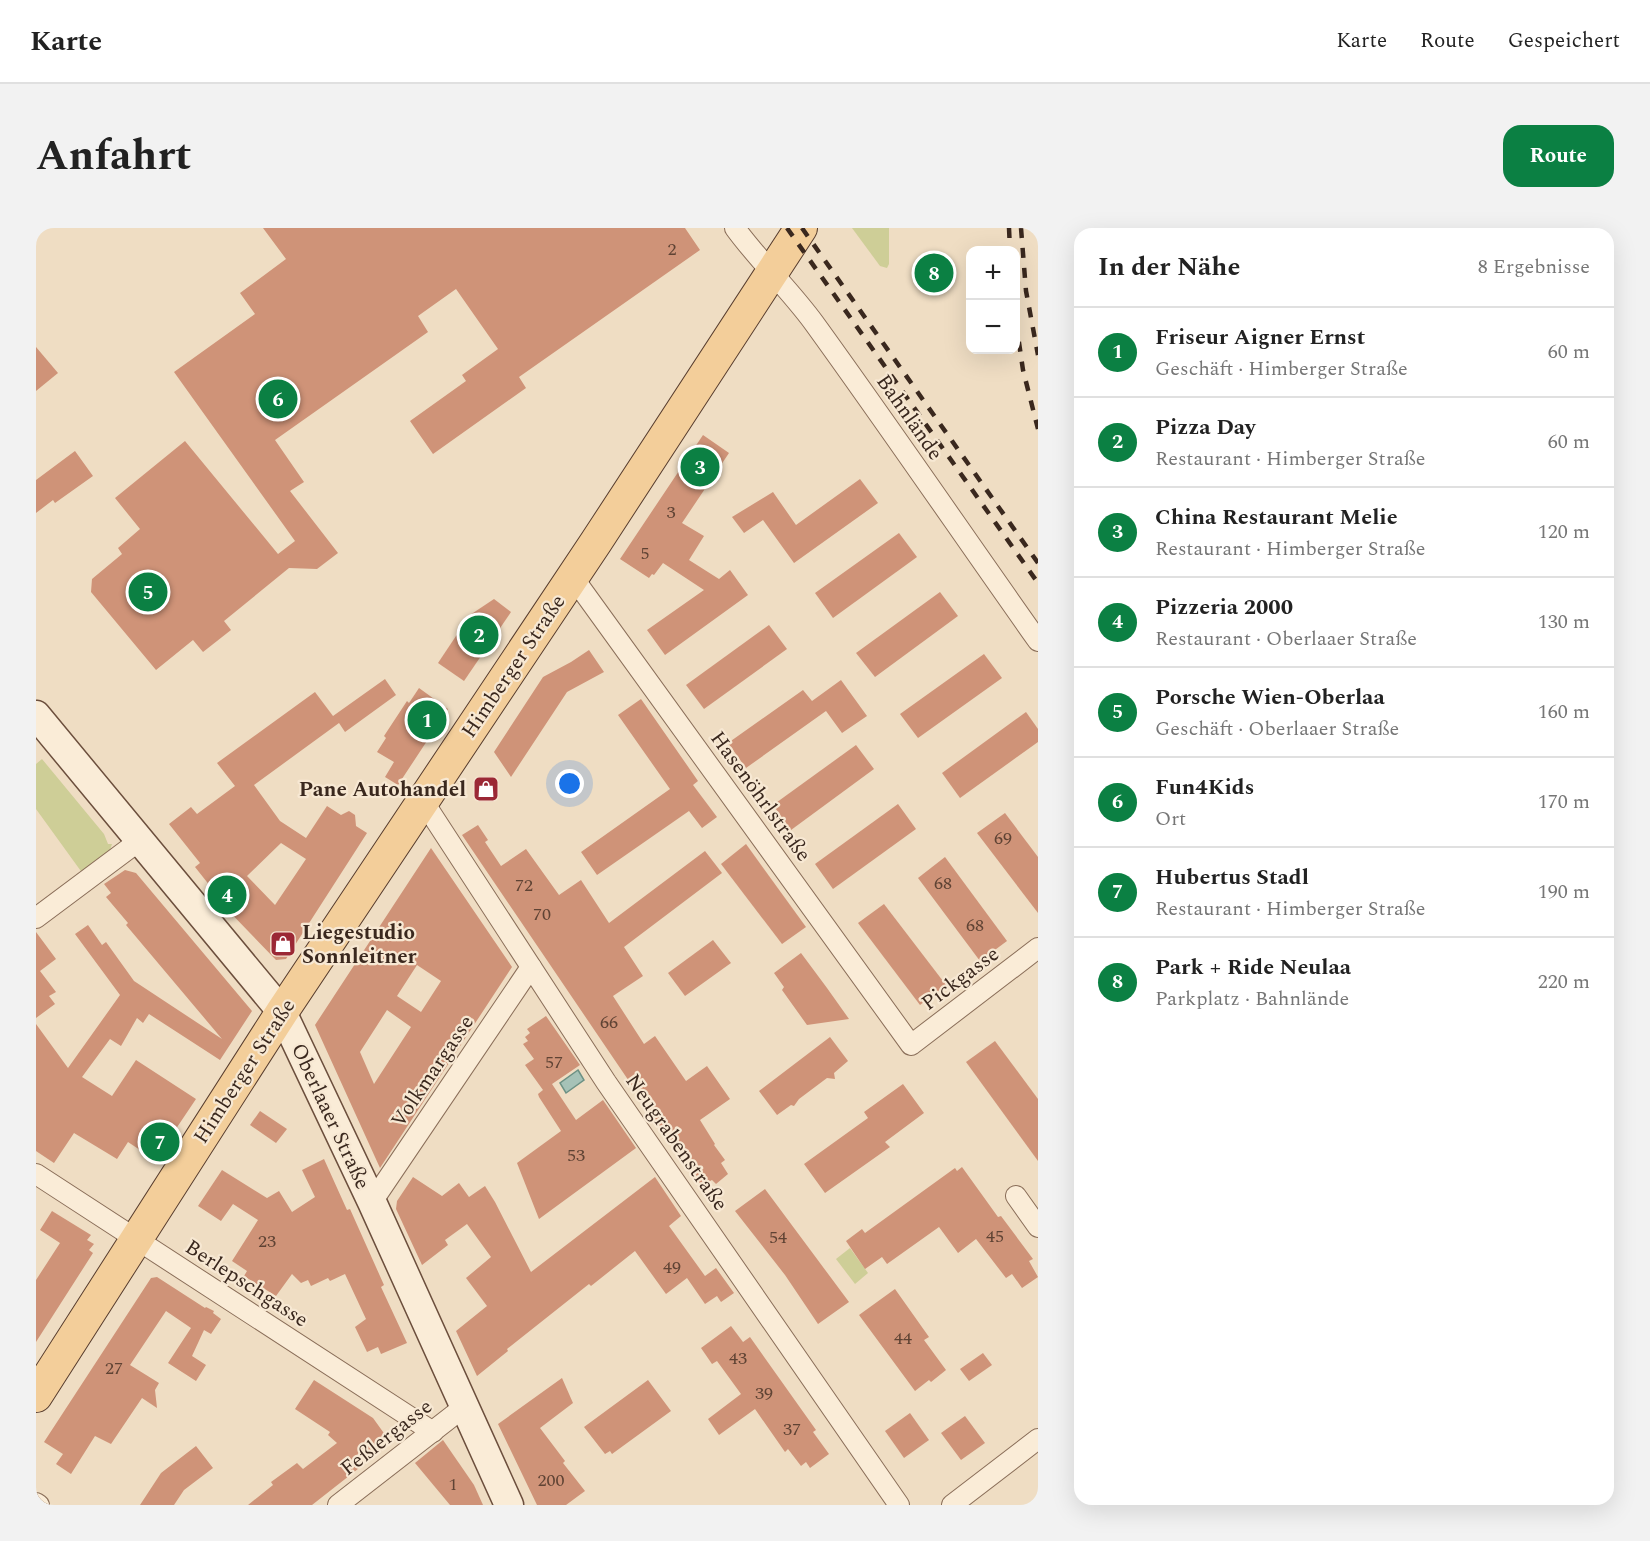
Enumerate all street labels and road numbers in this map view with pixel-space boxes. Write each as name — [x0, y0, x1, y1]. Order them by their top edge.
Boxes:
street label: Bahnlände — [868, 368, 951, 467]
street label: Himberger Straße — [454, 588, 574, 745]
street label: Hasenöhrlstraße — [702, 724, 819, 869]
street label: Pickgasse — [915, 939, 1006, 1019]
street label: Himberger Straße — [186, 993, 304, 1150]
street label: Volkmargasse — [383, 1009, 482, 1134]
street label: Oberlaaer Straße — [282, 1038, 378, 1195]
street label: Neugrabenstraße — [617, 1067, 735, 1218]
street label: Berlepschgasse — [178, 1232, 315, 1336]
street label: Feßlergasse — [334, 1392, 440, 1484]

